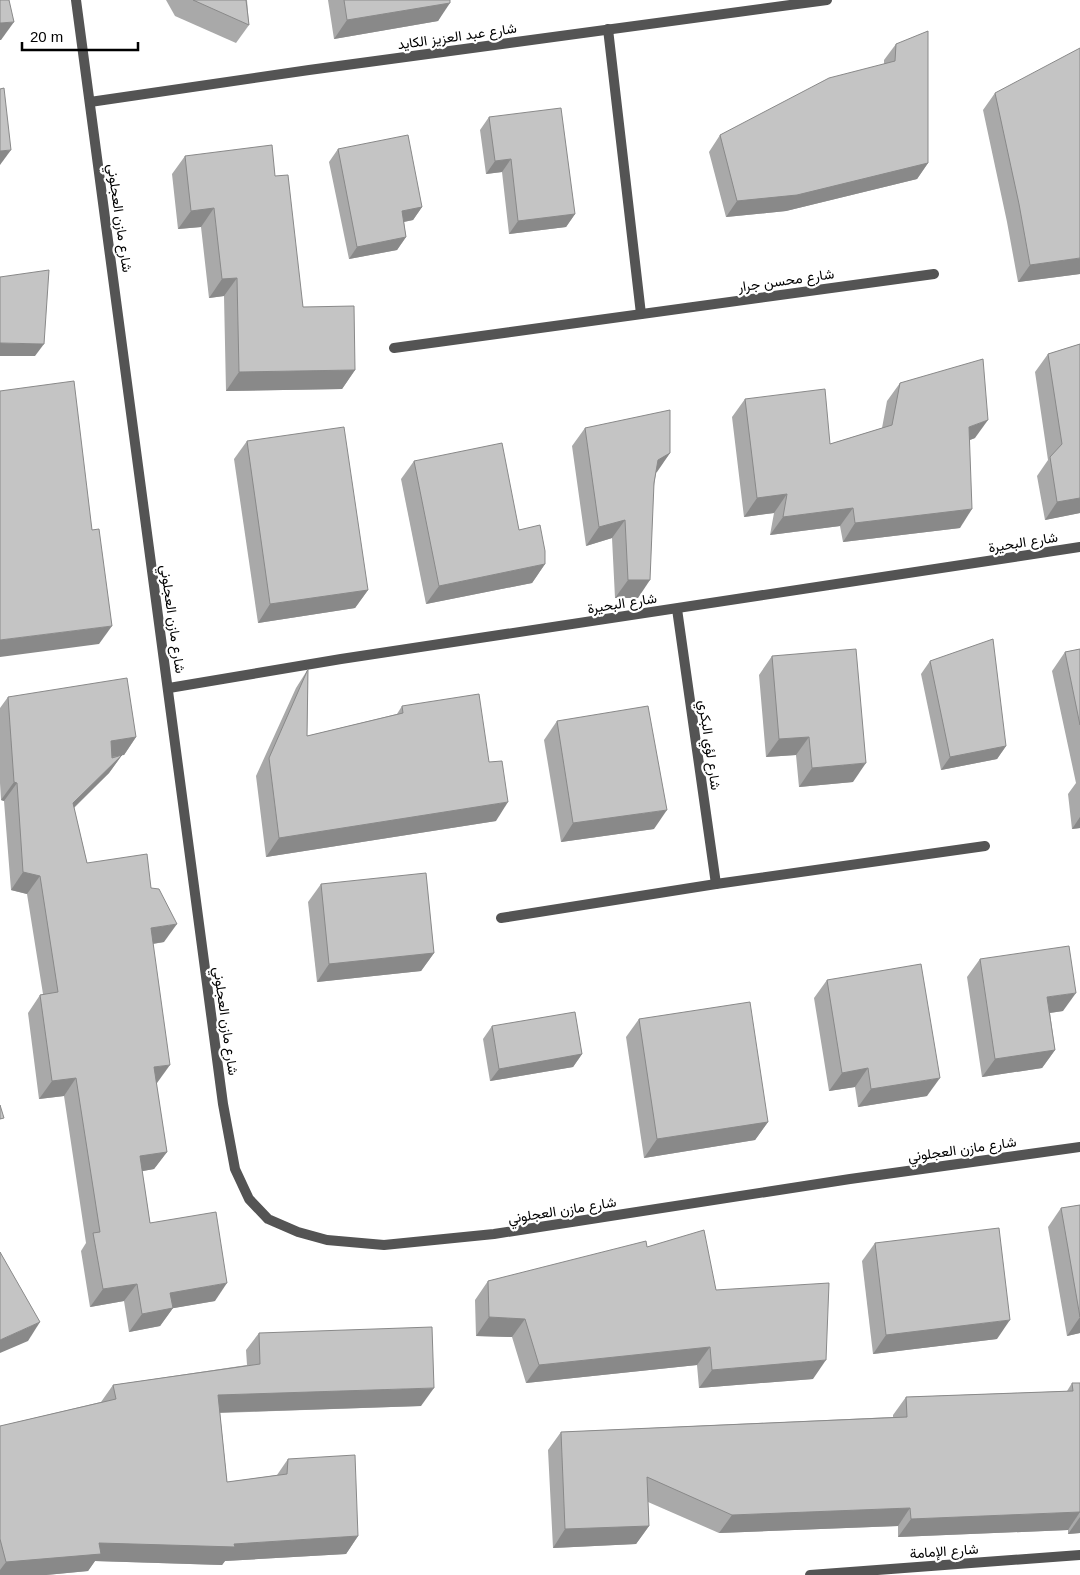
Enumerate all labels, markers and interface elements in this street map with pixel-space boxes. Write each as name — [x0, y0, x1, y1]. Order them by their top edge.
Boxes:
scale bar — [22, 20, 139, 52]
street label: شارع عبد العزيز الكايد — [396, 20, 518, 55]
text: 20 m — [30, 28, 63, 45]
street label: شارع مازن العجلوني — [100, 163, 136, 274]
street label: شارع محسن جرار — [736, 265, 835, 298]
street label: شارع البحيرة — [987, 529, 1059, 558]
street label: شارع مازن العجلوني — [153, 564, 189, 675]
street label: شارع البحيرة — [586, 590, 658, 619]
street label: شارع لؤي البكري — [692, 699, 724, 792]
street label: شارع مازن العجلوني — [206, 966, 242, 1077]
street label: شارع مازن العجلوني — [907, 1133, 1018, 1169]
street label: شارع مازن العجلوني — [507, 1194, 618, 1230]
street label: شارع الإمامة — [909, 1541, 979, 1564]

